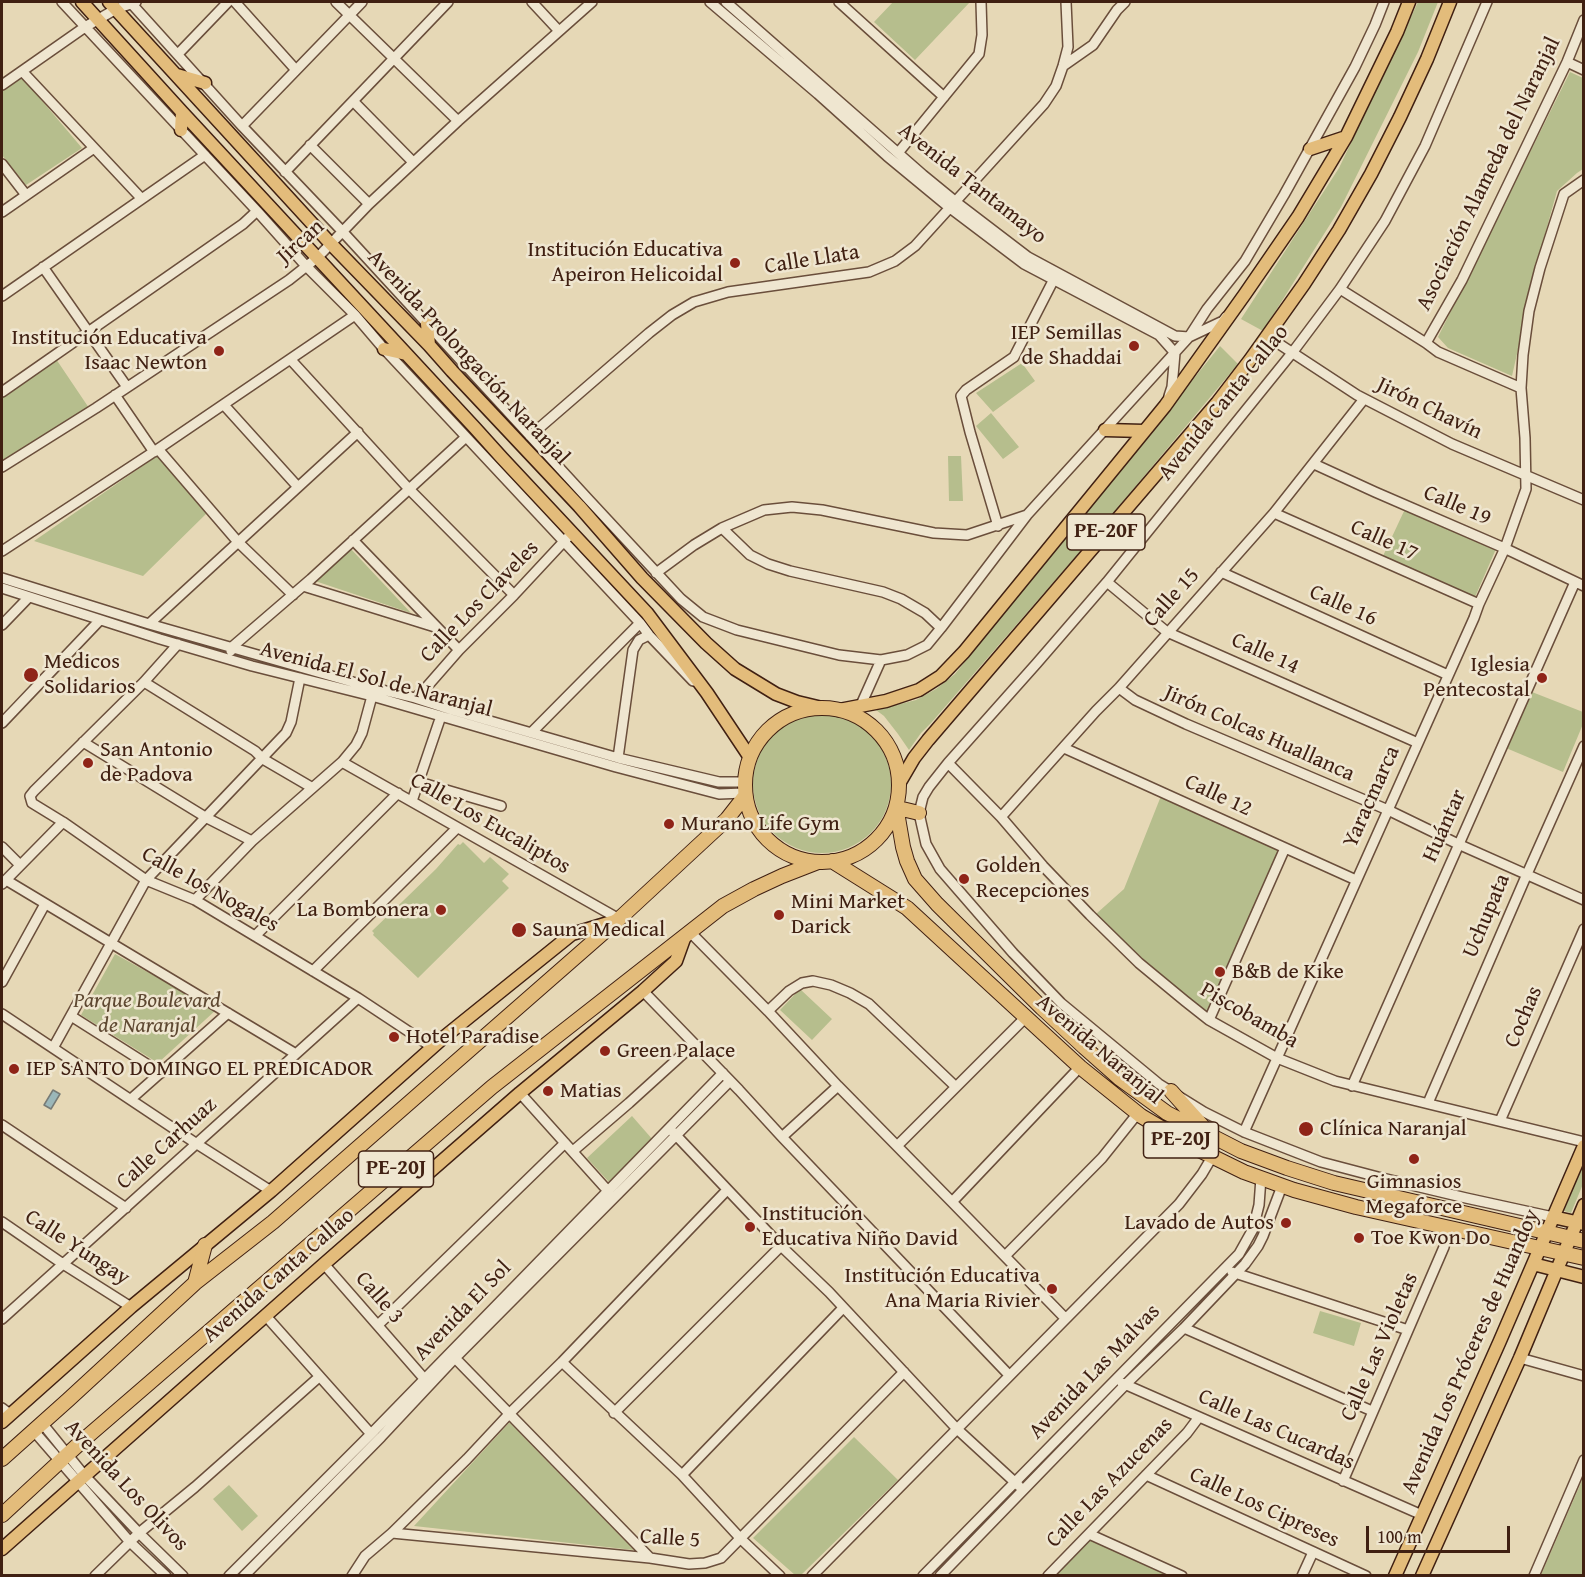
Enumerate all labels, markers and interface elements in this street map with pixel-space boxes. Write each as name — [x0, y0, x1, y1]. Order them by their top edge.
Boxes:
street label: Asociación Alameda del Naranjal — [1411, 33, 1567, 315]
street label: Avenida Tantamayo — [893, 118, 1051, 250]
street label: Jircan — [272, 214, 330, 270]
place label: Institución Educativa Apeiron Helicoidal — [527, 237, 723, 288]
street label: Calle Llata — [763, 240, 861, 280]
street label: Avenida Prolongación Naranjal — [361, 245, 575, 471]
marker: Institución Educativa Apeiron Helicoidal — [728, 256, 742, 270]
place label: IEP Semillas de Shaddai — [1011, 320, 1122, 372]
street label: Avenida Canta Callao — [1153, 320, 1295, 486]
place label: Institución Educativa Isaac Newton — [11, 325, 207, 376]
marker: IEP Semillas de Shaddai — [1127, 339, 1141, 353]
marker: Institución Educativa Isaac Newton — [212, 344, 226, 358]
street label: Jirón Chavín — [1372, 372, 1486, 446]
street label: Calle 19 — [1419, 480, 1495, 532]
road number: PE-20F — [1067, 514, 1145, 550]
street label: Calle 17 — [1346, 514, 1422, 568]
street label: Calle Los Claveles — [415, 535, 545, 669]
street label: Calle 15 — [1138, 563, 1206, 633]
street label: Calle 16 — [1305, 579, 1381, 633]
street label: Calle 14 — [1227, 627, 1303, 681]
street label: Avenida El Sol de Naranjal — [257, 636, 495, 724]
place label: Medicos Solidarios — [44, 649, 136, 700]
place label: Iglesia Pentecostal — [1423, 652, 1530, 704]
marker: Medicos Solidarios — [22, 666, 40, 684]
marker: Iglesia Pentecostal — [1535, 671, 1549, 685]
street label: Jirón Colcas Huallanca — [1160, 680, 1358, 788]
place label: San Antonio de Padova — [100, 737, 213, 788]
street label: Yaracmarca — [1338, 742, 1406, 852]
marker: San Antonio de Padova — [81, 756, 95, 770]
street label: Calle Los Eucaliptos — [405, 767, 575, 881]
street label: Calle 12 — [1180, 769, 1256, 823]
street label: Huántar — [1417, 786, 1473, 866]
place label: Murano Life Gym — [681, 811, 840, 837]
marker: Murano Life Gym — [662, 817, 676, 831]
street label: Calle los Nogales — [137, 841, 283, 939]
place label: Golden Recepciones — [976, 853, 1090, 904]
street label: Uchupata — [1458, 870, 1516, 962]
marker: Golden Recepciones — [957, 872, 971, 886]
place label: Mini Market Darick — [791, 889, 905, 940]
place label: La Bombonera — [297, 897, 429, 923]
marker: La Bombonera — [434, 903, 448, 917]
marker: Mini Market Darick — [772, 908, 786, 922]
place label: Sauna Medical — [532, 917, 665, 943]
marker: Sauna Medical — [510, 921, 528, 939]
place label: B&B de Kike — [1232, 959, 1344, 985]
marker: B&B de Kike — [1213, 965, 1227, 979]
street label: Piscobamba — [1195, 977, 1303, 1055]
street label: Cochas — [1499, 982, 1549, 1052]
park label: Parque Boulevard de Naranjal — [73, 988, 221, 1040]
street label: Avenida Naranjal — [1030, 989, 1168, 1111]
place label: Hotel Paradise — [406, 1024, 539, 1050]
marker: Hotel Paradise — [387, 1030, 401, 1044]
place label: Green Palace — [617, 1038, 735, 1064]
marker: Green Palace — [598, 1044, 612, 1058]
place label: IEP SANTO DOMINGO EL PREDICADOR — [26, 1056, 373, 1082]
marker: IEP SANTO DOMINGO EL PREDICADOR — [7, 1062, 21, 1076]
place label: Matias — [560, 1078, 622, 1104]
marker: Matias — [541, 1084, 555, 1098]
street label: Calle Carhuaz — [112, 1092, 222, 1196]
place label: Clínica Naranjal — [1320, 1116, 1467, 1142]
marker: Clínica Naranjal — [1297, 1120, 1315, 1138]
road number: PE-20J — [1144, 1122, 1218, 1158]
road number: PE-20J — [358, 1151, 434, 1187]
marker: Gimnasios Megaforce — [1407, 1152, 1421, 1166]
place label: Gimnasios Megaforce — [1366, 1169, 1462, 1220]
place label: Institución Educativa Niño David — [762, 1201, 958, 1252]
street label: Avenida Canta Callao — [198, 1203, 360, 1349]
street label: Calle Yungay — [20, 1204, 134, 1292]
street label: Avenida Los Próceres de Huandoy — [1396, 1205, 1546, 1499]
place label: Lavado de Autos — [1125, 1210, 1274, 1236]
marker: Lavado de Autos — [1279, 1216, 1293, 1230]
marker: Institución Educativa Niño David — [743, 1220, 757, 1234]
place label: Toe Kwon Do — [1371, 1225, 1490, 1251]
marker: Toe Kwon Do — [1352, 1231, 1366, 1245]
street label: Avenida El Sol — [409, 1255, 517, 1367]
place label: Institución Educativa Ana Maria Rivier — [844, 1263, 1040, 1314]
street label: Calle 3 — [349, 1267, 409, 1329]
street label: Calle Las Violetas — [1335, 1269, 1425, 1425]
marker: Institución Educativa Ana Maria Rivier — [1045, 1282, 1059, 1296]
street label: Avenida Las Malvas — [1024, 1299, 1166, 1445]
street label: Calle Las Cucardas — [1194, 1384, 1358, 1476]
street label: Calle Las Azucenas — [1041, 1412, 1179, 1554]
street label: Avenida Los Olivos — [58, 1415, 194, 1557]
street label: Calle Los Cipreses — [1185, 1462, 1343, 1554]
scale bar — [1369, 1514, 1513, 1552]
text: 100 m — [1377, 1523, 1422, 1550]
street label: Calle 5 — [639, 1524, 701, 1554]

